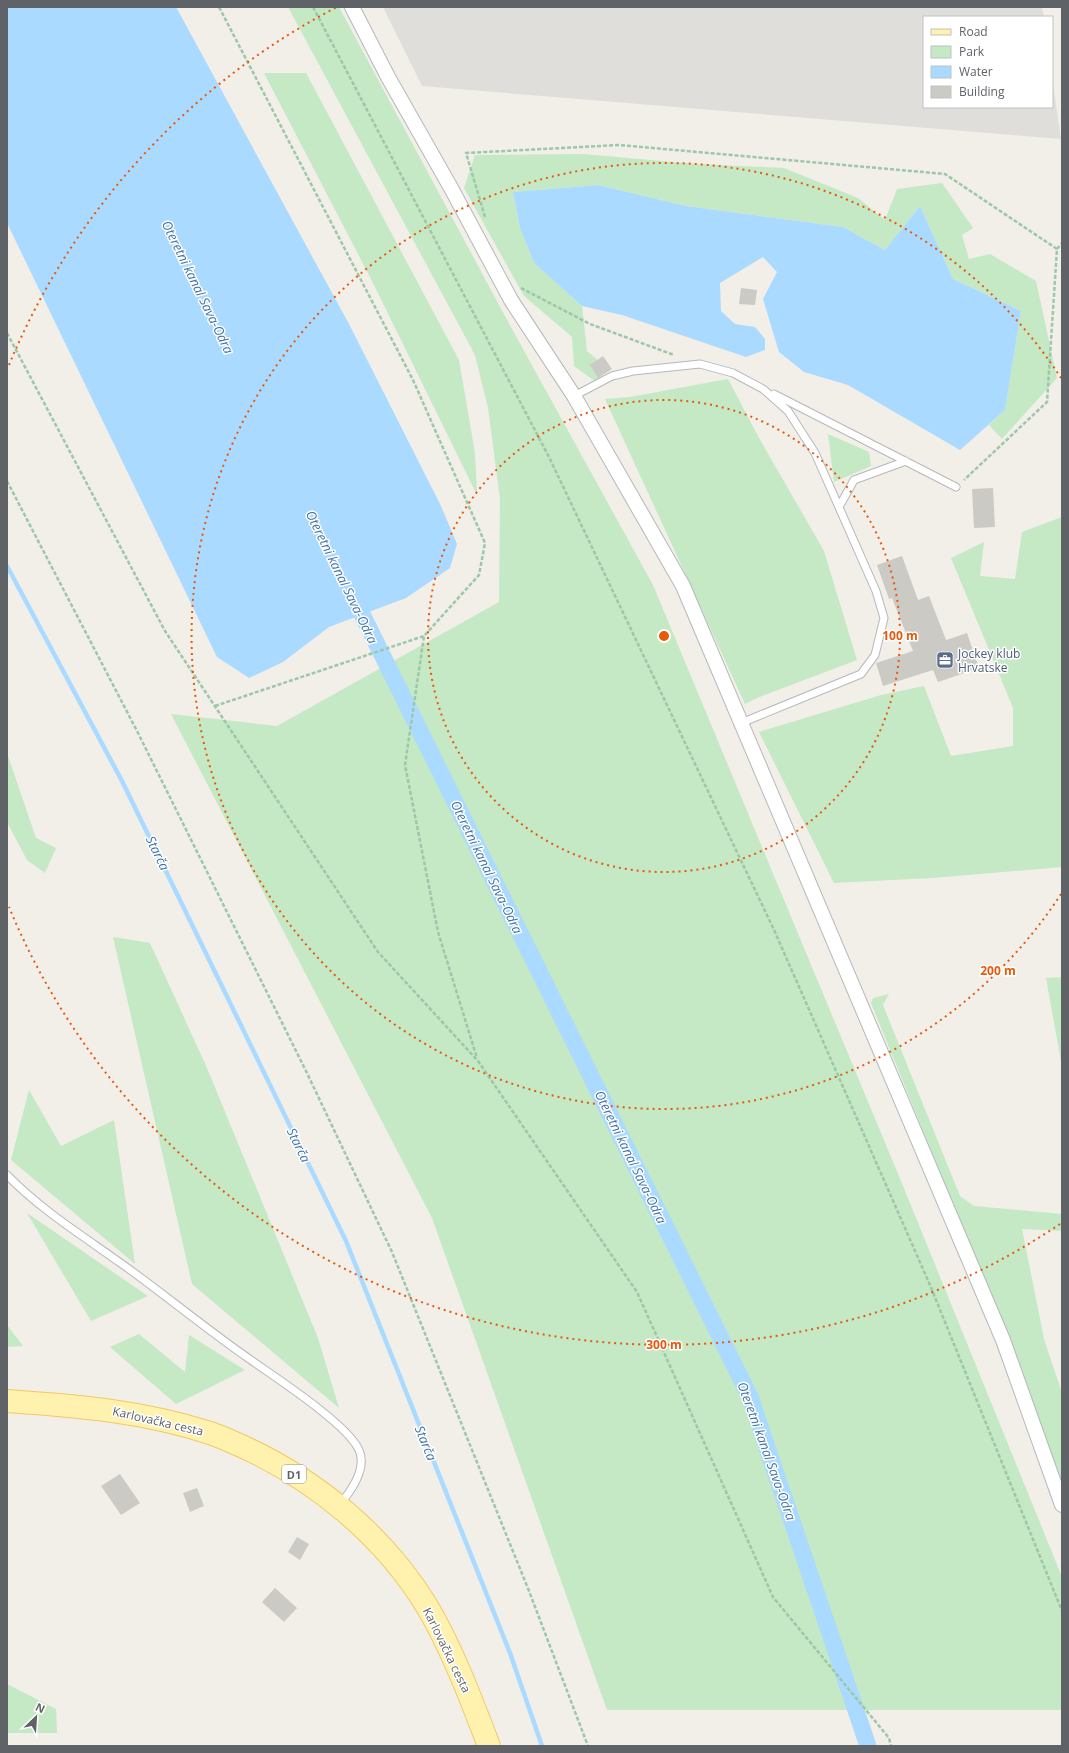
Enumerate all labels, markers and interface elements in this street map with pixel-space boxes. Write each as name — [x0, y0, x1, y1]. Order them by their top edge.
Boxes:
legend — [923, 16, 1053, 108]
text: Road — [959, 23, 988, 40]
text: Park — [959, 43, 985, 60]
text: Water — [959, 63, 993, 80]
text: Building — [959, 83, 1005, 100]
water label: Oteretni kanal Sava-Odra — [158, 217, 238, 357]
water label: Oteretni kanal Sava-Odra — [302, 507, 382, 647]
text: 100 m — [882, 627, 918, 644]
centre of rings — [657, 629, 671, 643]
place label: Jockey klub Hrvatske — [957, 645, 1020, 676]
office icon: Jockey klub Hrvatske — [935, 650, 955, 670]
water label: Oteretni kanal Sava-Odra — [447, 797, 527, 937]
water label: Starča — [142, 833, 174, 874]
text: 200 m — [980, 962, 1016, 979]
water label: Oteretni kanal Sava-Odra — [591, 1087, 671, 1227]
water label: Starča — [283, 1125, 315, 1166]
text: 300 m — [646, 1336, 682, 1353]
water label: Oteretni kanal Sava-Odra — [734, 1379, 801, 1523]
street label: Karlovačka cesta — [111, 1402, 205, 1440]
water label: Starča — [411, 1423, 441, 1464]
road number: D1 — [282, 1465, 306, 1483]
street label: Karlovačka cesta — [419, 1605, 475, 1695]
north arrow — [16, 1697, 56, 1737]
text: N — [33, 1699, 48, 1716]

